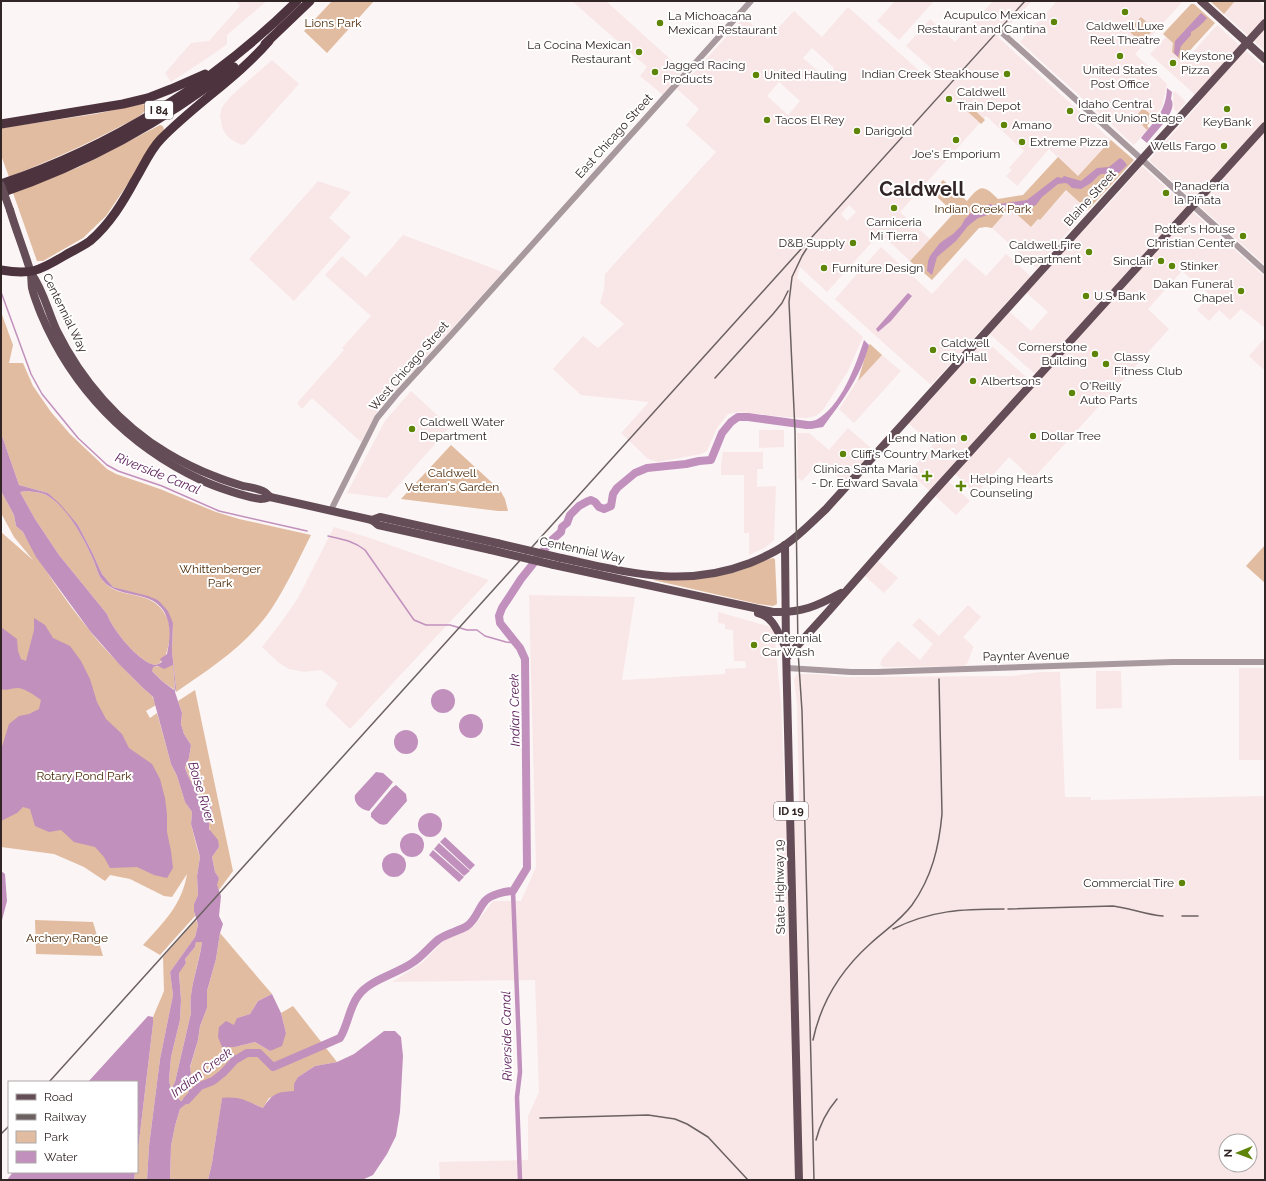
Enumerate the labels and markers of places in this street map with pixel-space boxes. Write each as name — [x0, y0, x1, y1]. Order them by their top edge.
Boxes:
marker: Caldwell Luxe Reel Theatre — [1120, 7, 1130, 17]
place label: Acupulco Mexican Restaurant and Cantina — [917, 8, 1046, 36]
place label: La Michoacana Mexican Restaurant — [668, 9, 777, 37]
marker: Acupulco Mexican Restaurant and Cantina — [1049, 17, 1059, 27]
marker: La Michoacana Mexican Restaurant — [655, 18, 665, 28]
place label: Caldwell Luxe Reel Theatre — [1086, 19, 1164, 47]
place label: La Cocina Mexican Restaurant — [527, 38, 631, 66]
marker: La Cocina Mexican Restaurant — [634, 47, 644, 57]
place label: Keystone Pizza — [1181, 49, 1232, 77]
marker: United States Post Office — [1115, 51, 1125, 61]
place label: Jagged Racing Products — [663, 58, 746, 86]
marker: Keystone Pizza — [1168, 58, 1178, 68]
place label: United States Post Office — [1083, 63, 1157, 91]
marker: Jagged Racing Products — [650, 67, 660, 77]
place label: Indian Creek Steakhouse — [861, 67, 999, 81]
place label: United Hauling — [764, 68, 847, 82]
marker: Indian Creek Steakhouse — [1002, 69, 1012, 79]
marker: United Hauling — [751, 70, 761, 80]
place label: Caldwell Train Depot — [957, 85, 1021, 113]
marker: Caldwell Train Depot — [944, 94, 954, 104]
place label: Idaho Central Credit Union Stage — [1078, 97, 1182, 125]
marker: KeyBank — [1222, 104, 1232, 114]
marker: Idaho Central Credit Union Stage — [1065, 106, 1075, 116]
place label: Tacos El Rey — [775, 113, 845, 127]
marker: Tacos El Rey — [762, 115, 772, 125]
place label: KeyBank — [1203, 115, 1252, 129]
place label: Amano — [1012, 118, 1052, 132]
marker: Amano — [999, 120, 1009, 130]
place label: Darigold — [865, 124, 912, 138]
marker: Darigold — [852, 126, 862, 136]
marker: Joe's Emporium — [951, 135, 961, 145]
place label: Extreme Pizza — [1030, 135, 1108, 149]
marker: Extreme Pizza — [1017, 137, 1027, 147]
place label: Wells Fargo — [1150, 139, 1216, 153]
marker: Wells Fargo — [1219, 141, 1229, 151]
place label: Joe's Emporium — [912, 147, 1000, 161]
place label: Panadería la Piñata — [1174, 179, 1229, 207]
marker: Panadería la Piñata — [1161, 188, 1171, 198]
marker: Carniceria Mi Tierra — [889, 203, 899, 213]
place label: Carniceria Mi Tierra — [866, 215, 922, 243]
place label: Potter's House Christian Center — [1147, 222, 1236, 250]
marker: Potter's House Christian Center — [1238, 231, 1248, 241]
place label: D&B Supply — [779, 236, 845, 250]
marker: D&B Supply — [848, 238, 858, 248]
place label: Caldwell Fire Department — [1009, 238, 1081, 266]
marker: Caldwell Fire Department — [1084, 247, 1094, 257]
place label: Sinclair — [1113, 254, 1154, 268]
marker: Sinclair — [1156, 256, 1166, 266]
place label: Stinker — [1180, 259, 1219, 273]
place label: Furniture Design — [832, 261, 923, 275]
marker: Stinker — [1167, 261, 1177, 271]
marker: Furniture Design — [819, 263, 829, 273]
place label: Dakan Funeral Chapel — [1153, 277, 1234, 305]
marker: Dakan Funeral Chapel — [1236, 286, 1246, 296]
place label: U.S. Bank — [1094, 289, 1146, 303]
marker: U.S. Bank — [1081, 291, 1091, 301]
place label: Caldwell City Hall — [941, 336, 990, 364]
place label: Cornerstone Building — [1018, 340, 1087, 368]
marker: Caldwell City Hall — [928, 345, 938, 355]
marker: Cornerstone Building — [1090, 349, 1100, 359]
place label: Classy Fitness Club — [1114, 350, 1182, 378]
marker: Classy Fitness Club — [1101, 359, 1111, 369]
place label: Albertsons — [981, 374, 1041, 388]
marker: Albertsons — [968, 376, 978, 386]
place label: O'Reilly Auto Parts — [1080, 379, 1137, 407]
marker: O'Reilly Auto Parts — [1067, 388, 1077, 398]
place label: Caldwell Water Department — [420, 415, 505, 443]
marker: Caldwell Water Department — [407, 424, 417, 434]
place label: Dollar Tree — [1041, 429, 1101, 443]
place label: Lend Nation — [888, 431, 956, 445]
marker: Dollar Tree — [1028, 431, 1038, 441]
marker: Lend Nation — [959, 433, 969, 443]
place label: Cliff's Country Market — [851, 447, 969, 461]
marker: Cliff's Country Market — [838, 449, 848, 459]
place label: Clinica Santa Maria - Dr. Edward Savala — [811, 462, 918, 490]
marker: Clinica Santa Maria - Dr. Edward Savala — [921, 470, 933, 482]
place label: Helping Hearts Counseling — [970, 472, 1053, 500]
marker: Helping Hearts Counseling — [955, 480, 967, 492]
place label: Centennial Car Wash — [762, 631, 822, 659]
marker: Centennial Car Wash — [749, 640, 759, 650]
place label: Commercial Tire — [1083, 876, 1174, 890]
marker: Commercial Tire — [1177, 878, 1187, 888]

